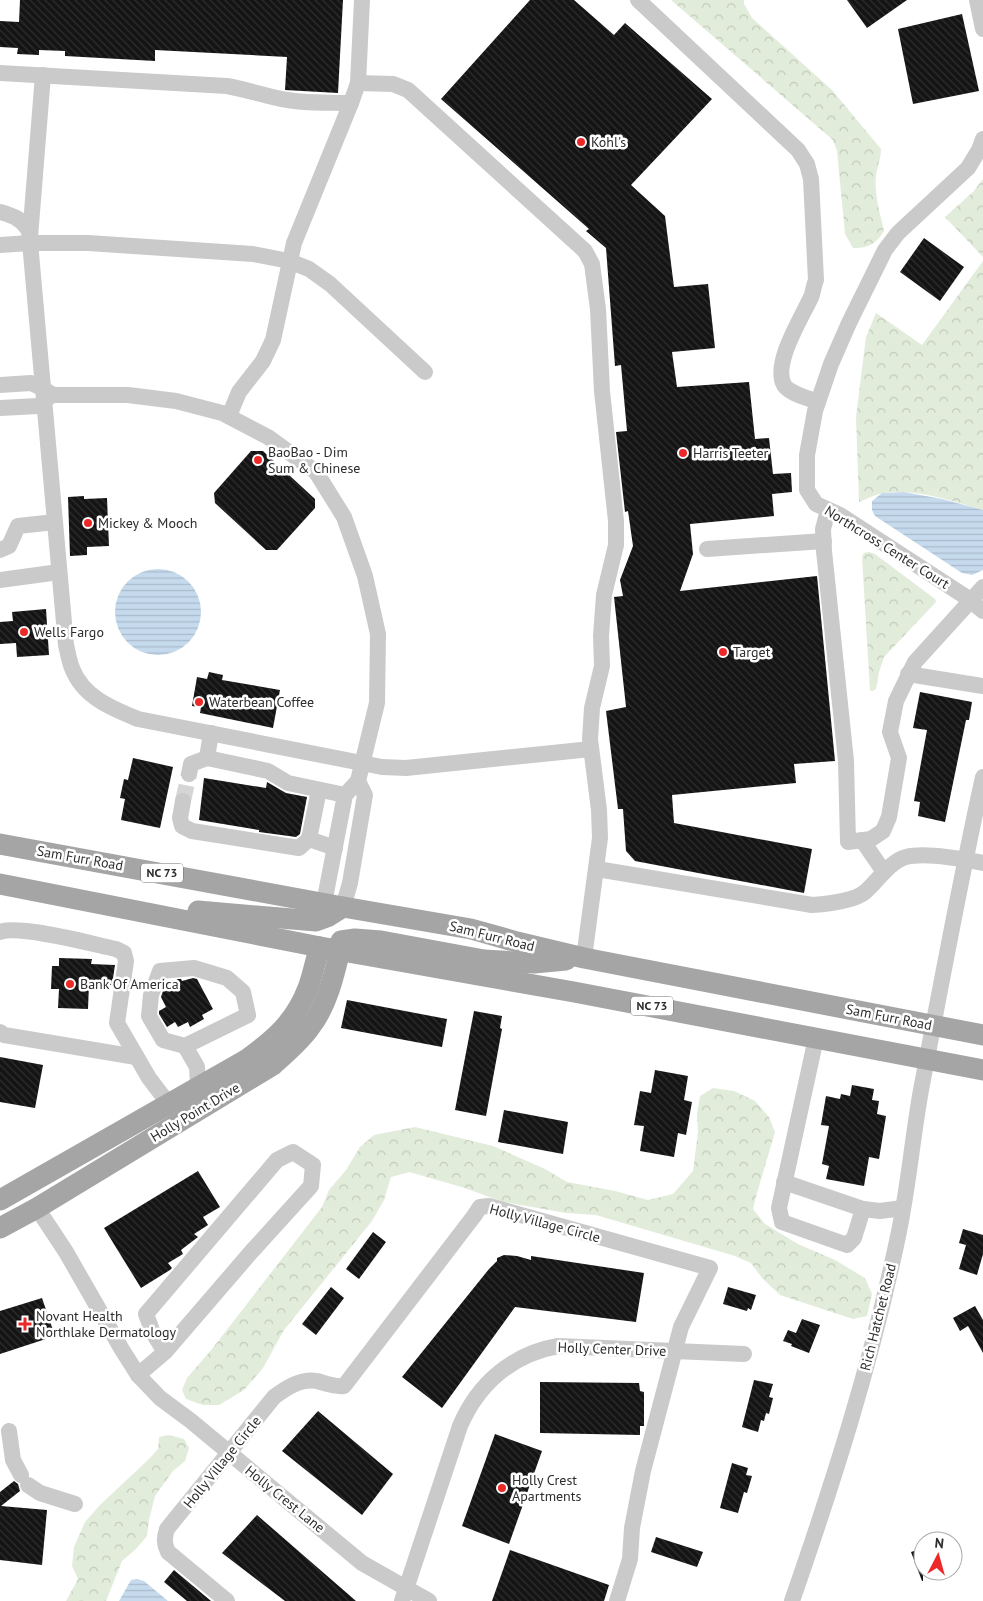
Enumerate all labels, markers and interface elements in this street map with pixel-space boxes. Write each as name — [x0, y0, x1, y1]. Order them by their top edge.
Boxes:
place label: Kohl's — [591, 133, 626, 151]
marker: Kohl's — [575, 136, 587, 148]
place label: BaoBao - Dim Sum & Chinese — [268, 443, 360, 477]
place label: Harris Teeter — [693, 444, 769, 462]
marker: Harris Teeter — [677, 447, 689, 459]
marker: BaoBao - Dim Sum & Chinese — [252, 454, 264, 466]
street label: Northcross Center Court — [821, 501, 953, 593]
place label: Mickey & Mooch — [98, 514, 197, 532]
marker: Mickey & Mooch — [82, 517, 94, 529]
place label: Wells Fargo — [34, 623, 104, 641]
marker: Wells Fargo — [18, 626, 30, 638]
place label: Target — [733, 643, 771, 661]
marker: Target — [717, 646, 729, 658]
place label: Waterbean Coffee — [209, 693, 314, 711]
marker: Waterbean Coffee — [193, 696, 205, 708]
street label: Sam Furr Road — [36, 842, 124, 874]
road number: NC 73 — [141, 864, 183, 882]
street label: Sam Furr Road — [448, 917, 536, 955]
place label: Bank Of America — [80, 975, 179, 993]
marker: Bank Of America — [64, 978, 76, 990]
road number: NC 73 — [631, 996, 673, 1016]
street label: Sam Furr Road — [844, 1000, 934, 1034]
street label: Holly Point Drive — [147, 1078, 243, 1146]
street label: Holly Village Circle — [488, 1200, 602, 1246]
street label: Rich Hatchet Road — [856, 1261, 900, 1373]
place label: Novant Health Northlake Dermatology — [36, 1307, 176, 1341]
marker: Novant Health Northlake Dermatology — [18, 1317, 32, 1331]
street label: Holly Center Drive — [557, 1338, 667, 1360]
street label: Holly Village Circle — [179, 1412, 265, 1512]
street label: Holly Crest Lane — [241, 1461, 329, 1537]
place label: Holly Crest Apartments — [512, 1471, 582, 1505]
marker: Holly Crest Apartments — [496, 1482, 508, 1494]
north arrow — [913, 1531, 963, 1581]
text: N — [934, 1534, 945, 1553]

